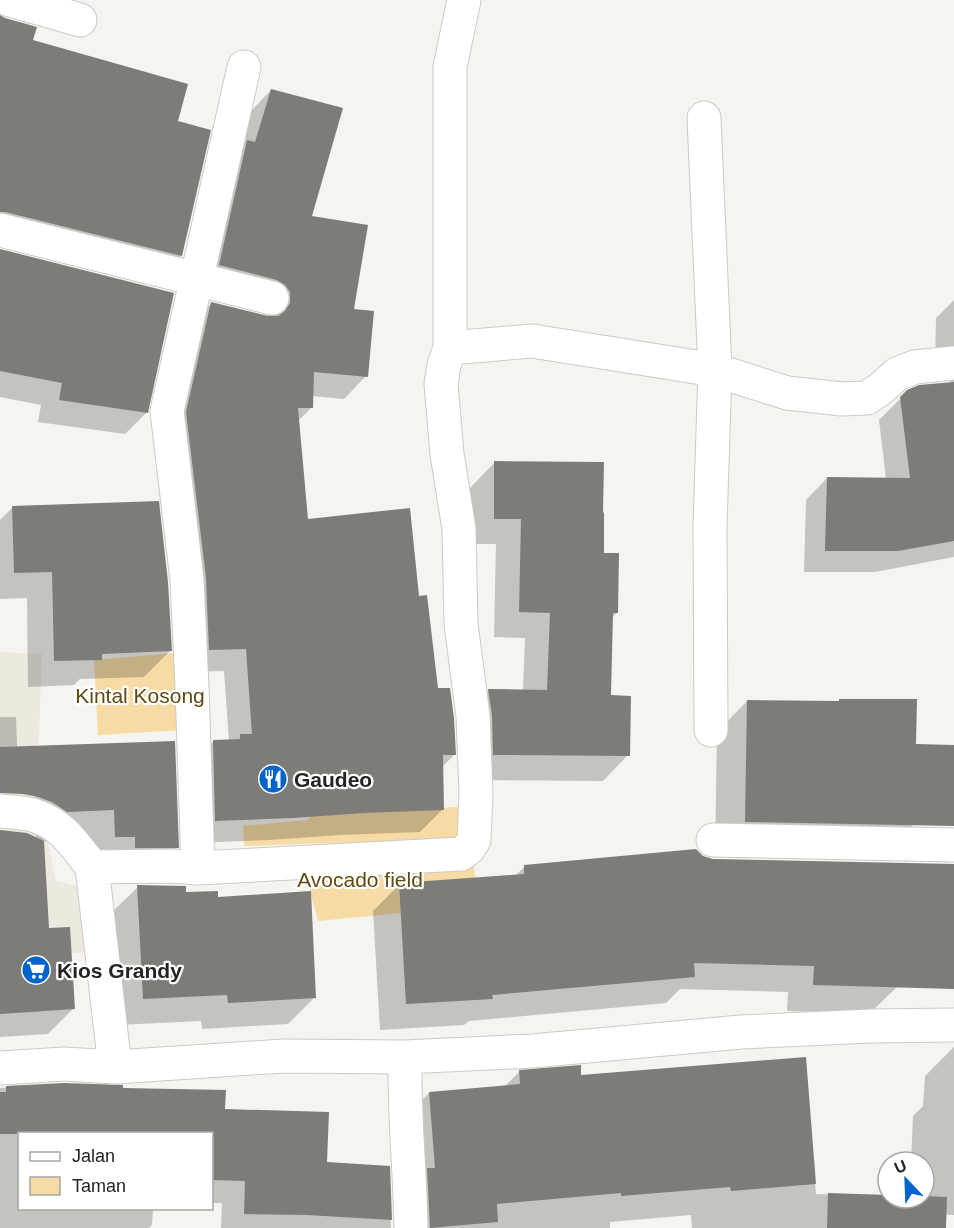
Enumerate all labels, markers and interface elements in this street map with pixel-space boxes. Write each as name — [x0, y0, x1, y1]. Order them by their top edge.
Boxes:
park label: Kintal Kosong — [75, 684, 205, 707]
restaurant icon: Gaudeo — [257, 763, 289, 795]
place label: Gaudeo — [294, 768, 372, 791]
park label: Avocado field — [297, 868, 423, 891]
supermarket icon: Kios Grandy — [20, 954, 52, 986]
place label: Kios Grandy — [57, 959, 182, 982]
legend — [18, 1132, 213, 1210]
text: Jalan — [72, 1146, 115, 1166]
north arrow — [876, 1150, 936, 1210]
text: U — [892, 1157, 909, 1177]
text: Taman — [72, 1176, 126, 1196]

